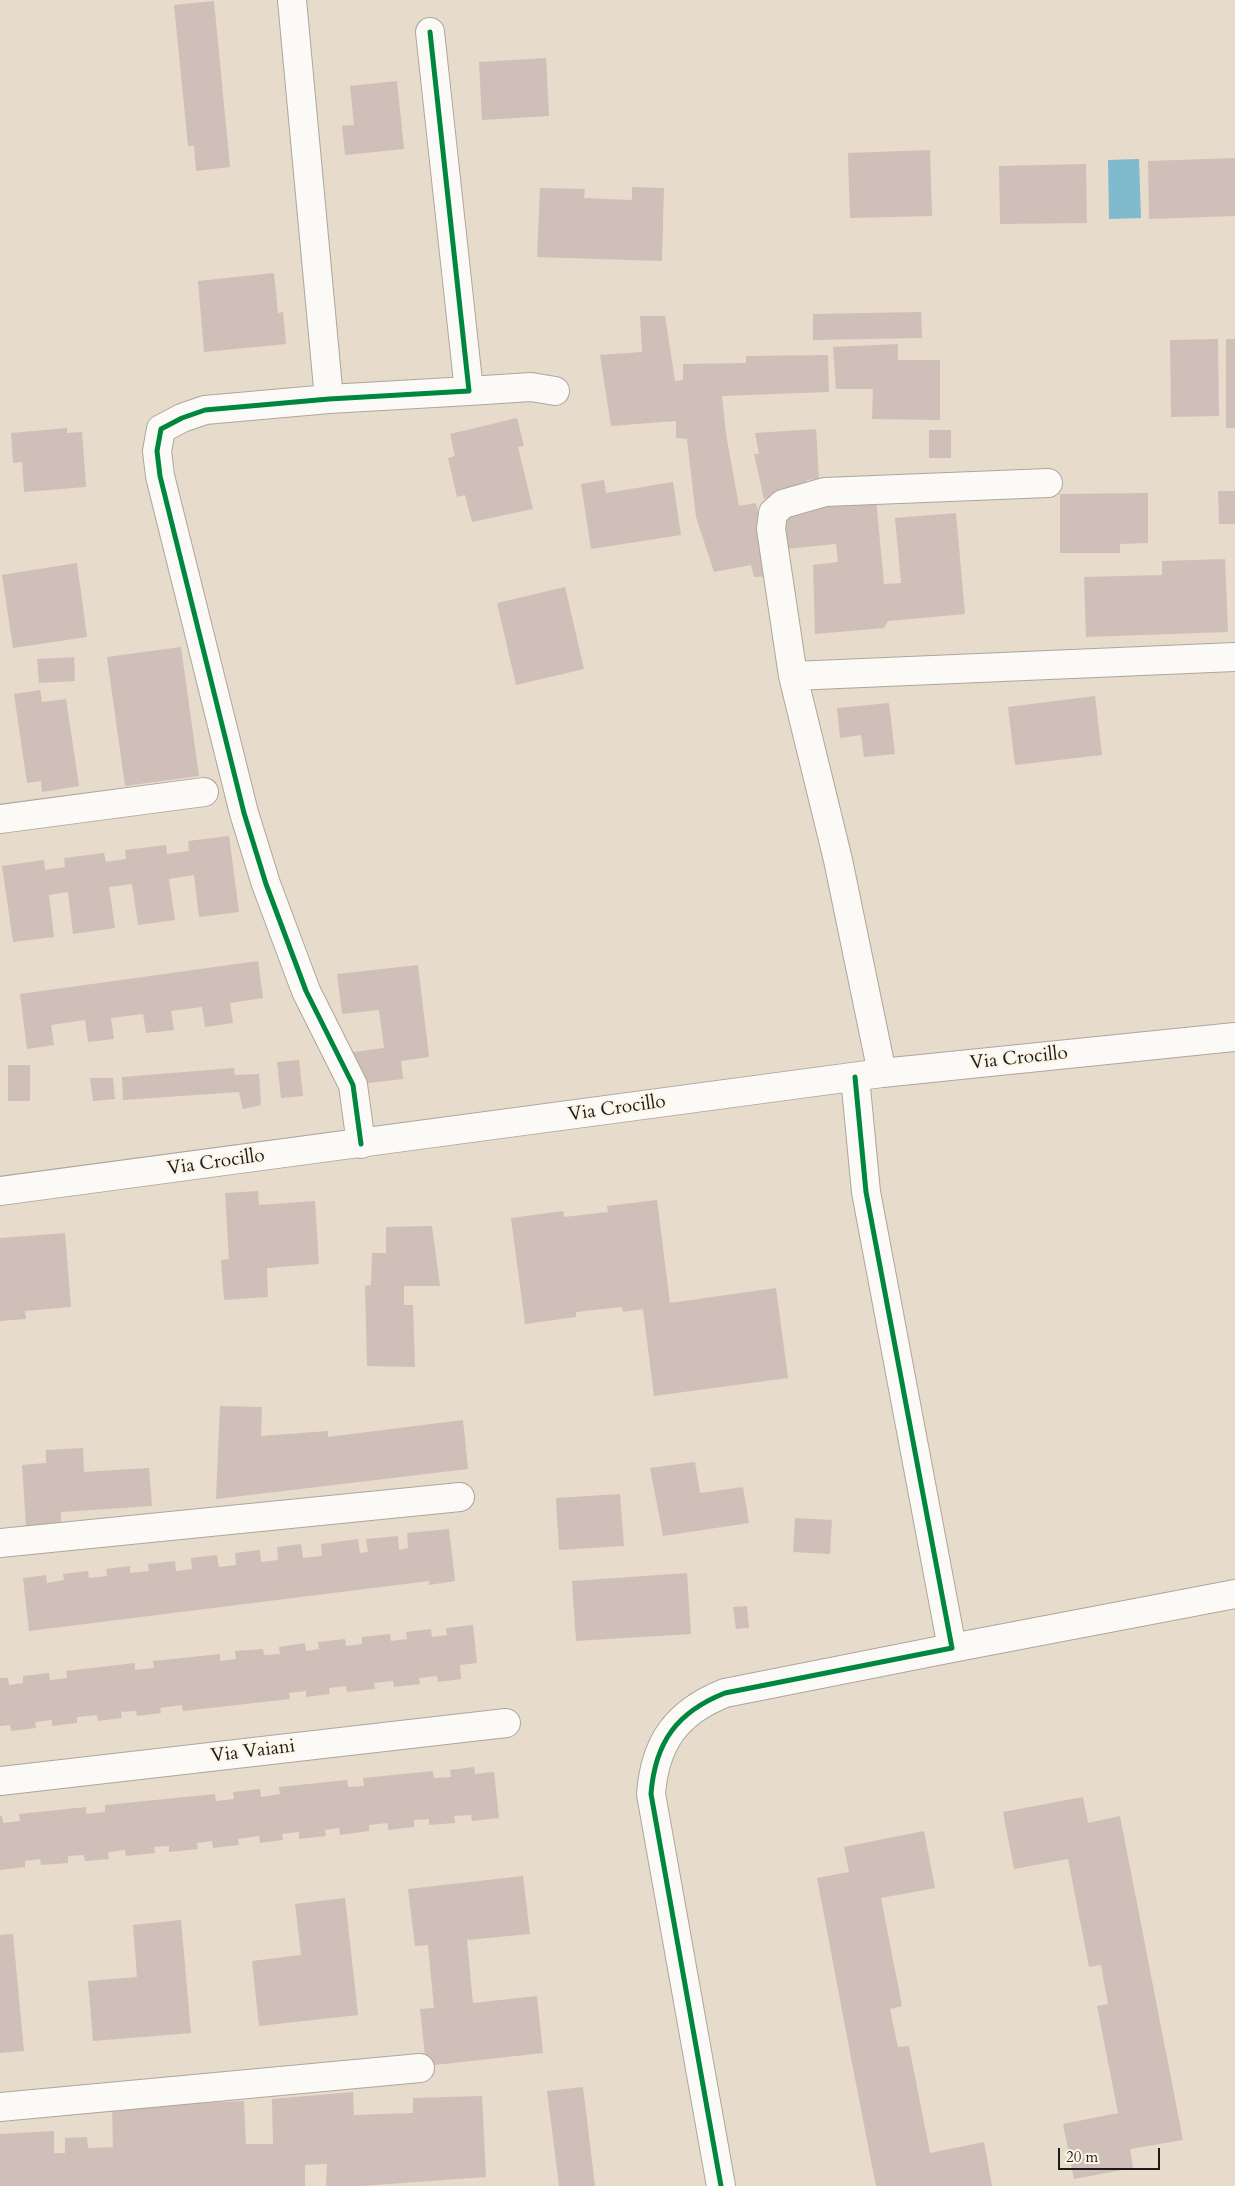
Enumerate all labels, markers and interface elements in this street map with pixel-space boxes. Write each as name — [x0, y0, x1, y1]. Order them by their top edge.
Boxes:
street label: Via Crocillo — [969, 1043, 1069, 1075]
street label: Via Crocillo — [567, 1091, 667, 1127]
street label: Via Crocillo — [166, 1145, 266, 1181]
street label: Via Vaiani — [210, 1736, 296, 1768]
scale bar — [1060, 2138, 1162, 2170]
text: 20 m — [1066, 2147, 1098, 2167]

